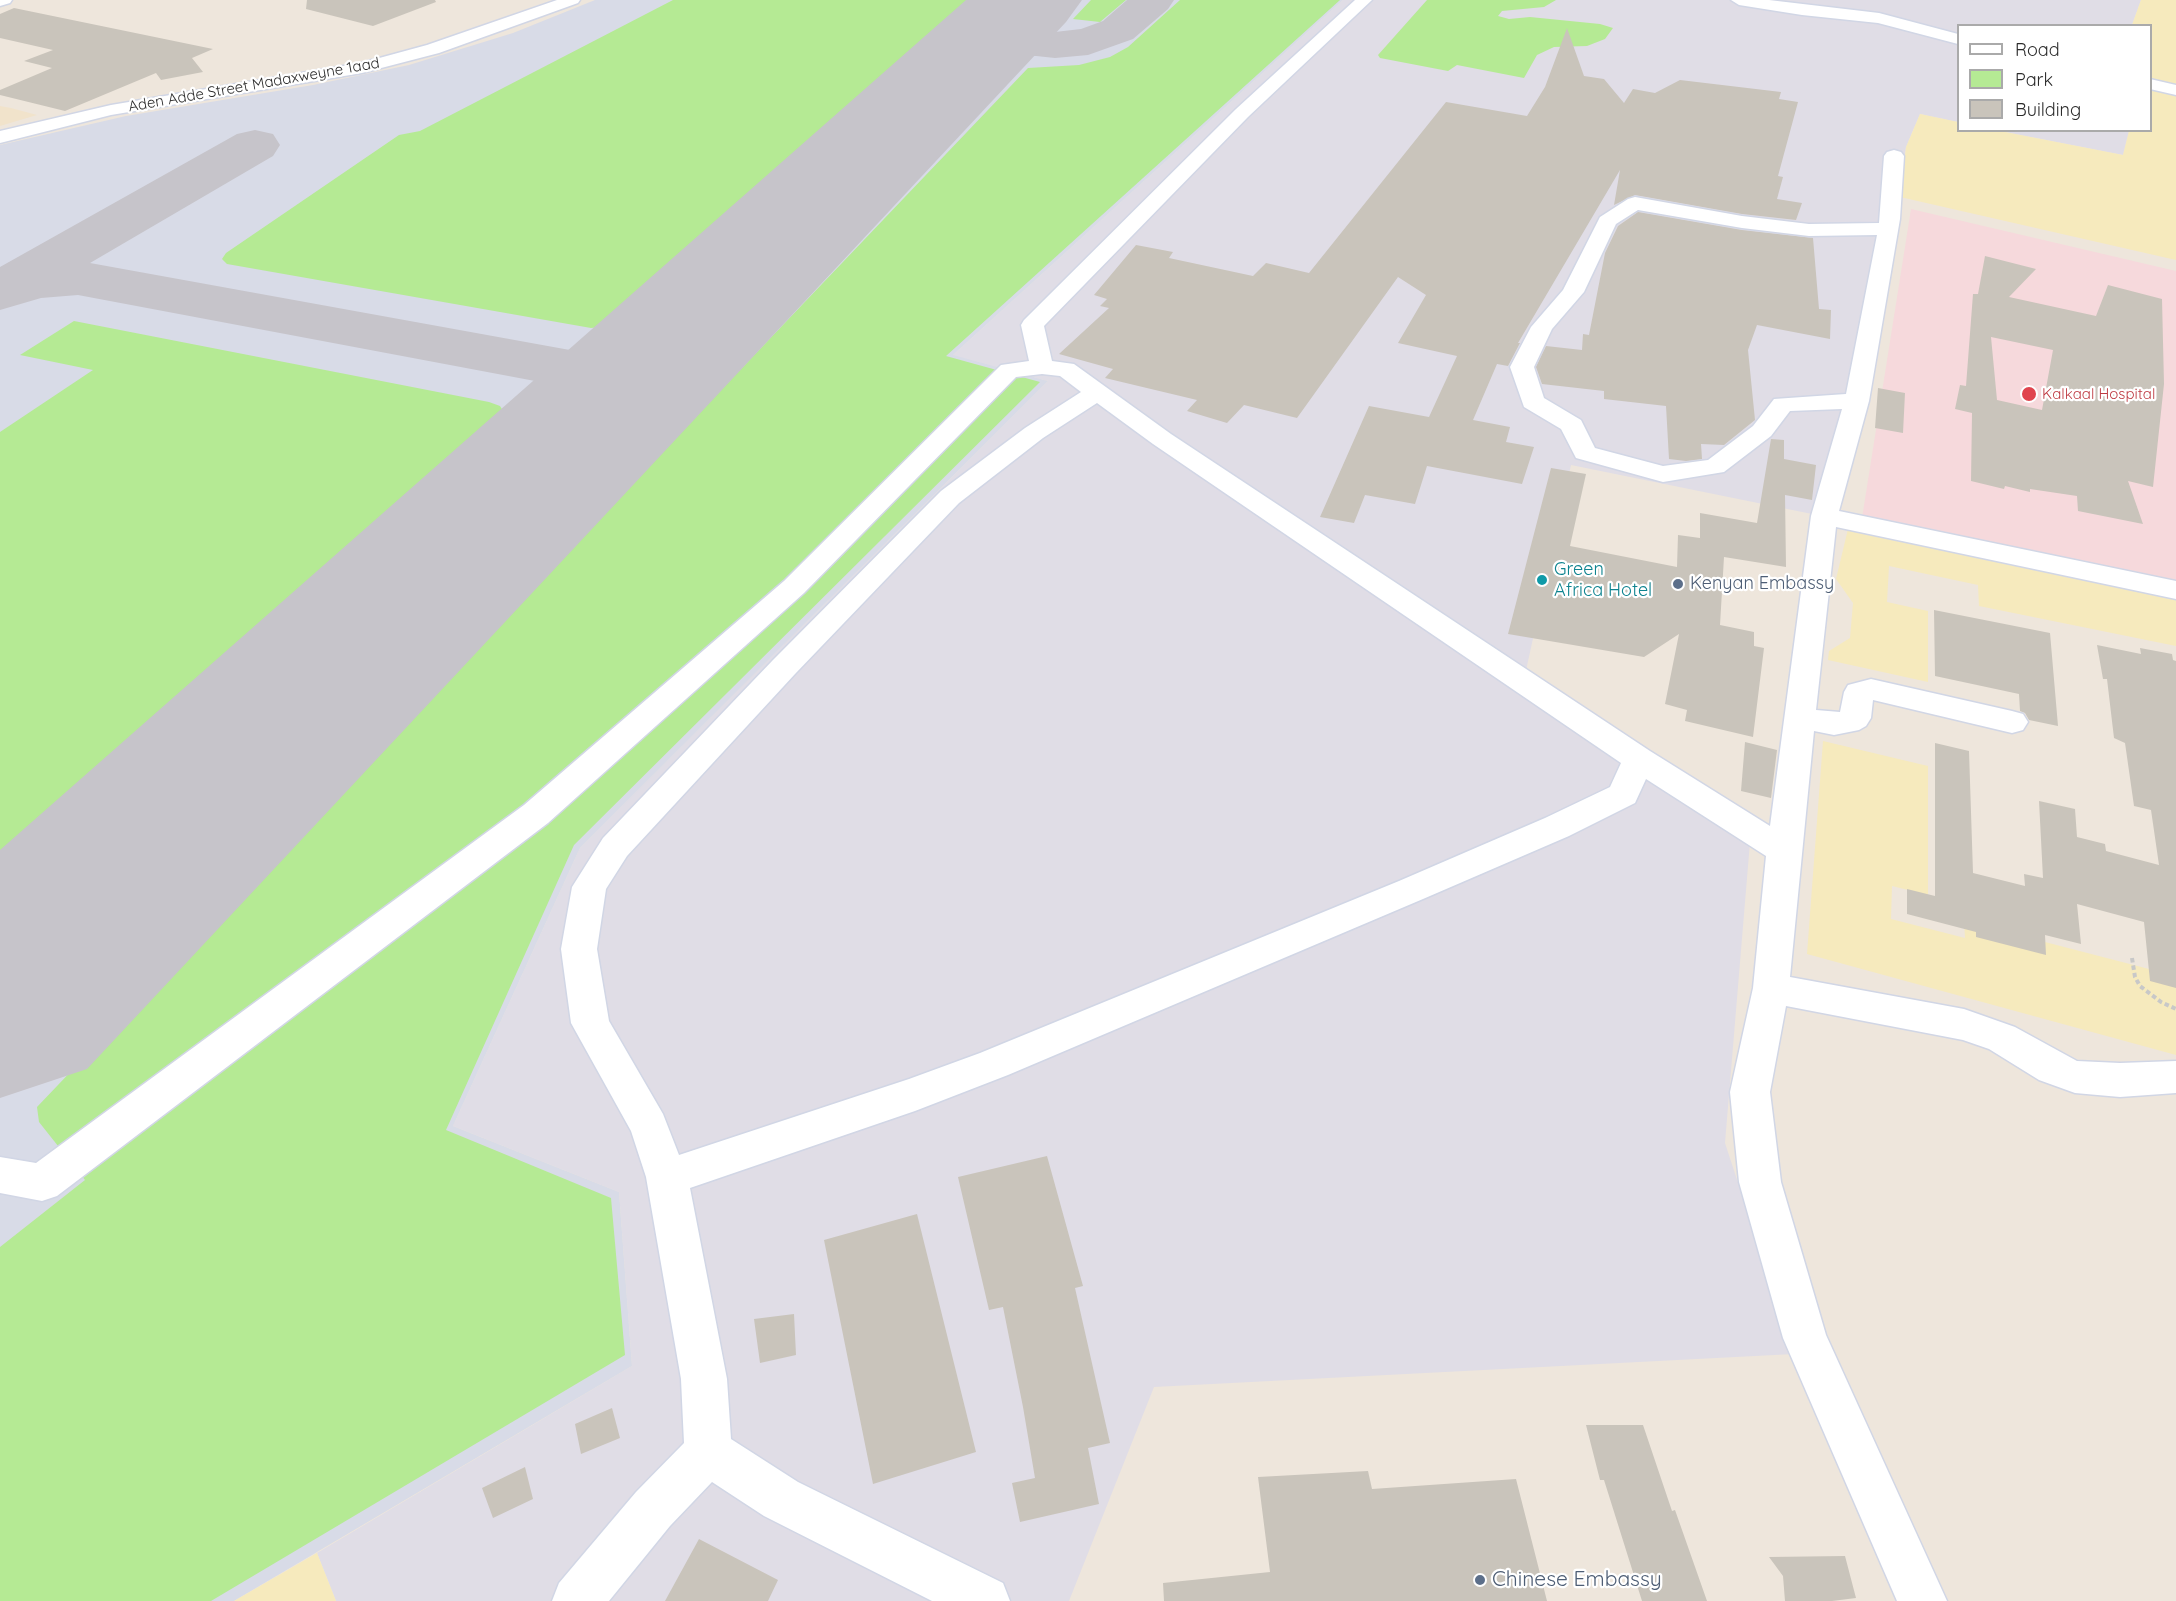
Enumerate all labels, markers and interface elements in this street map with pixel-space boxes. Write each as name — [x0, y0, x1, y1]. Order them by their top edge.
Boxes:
legend — [1957, 24, 2152, 132]
text: Road — [2015, 38, 2060, 61]
street label: Aden Adde Street Madaxweyne 1aad — [127, 54, 381, 116]
text: Park — [2015, 68, 2053, 91]
text: Building — [2015, 98, 2081, 121]
marker: Kalkaal Hospital — [2020, 385, 2038, 403]
place label: Kalkaal Hospital — [2042, 385, 2155, 403]
place label: Green Africa Hotel — [1554, 559, 1652, 602]
marker: Green Africa Hotel — [1535, 573, 1549, 587]
place label: Kenyan Embassy — [1690, 573, 1834, 595]
marker: Kenyan Embassy — [1671, 577, 1685, 591]
place label: Chinese Embassy — [1492, 1567, 1662, 1593]
marker: Chinese Embassy — [1473, 1573, 1487, 1587]

